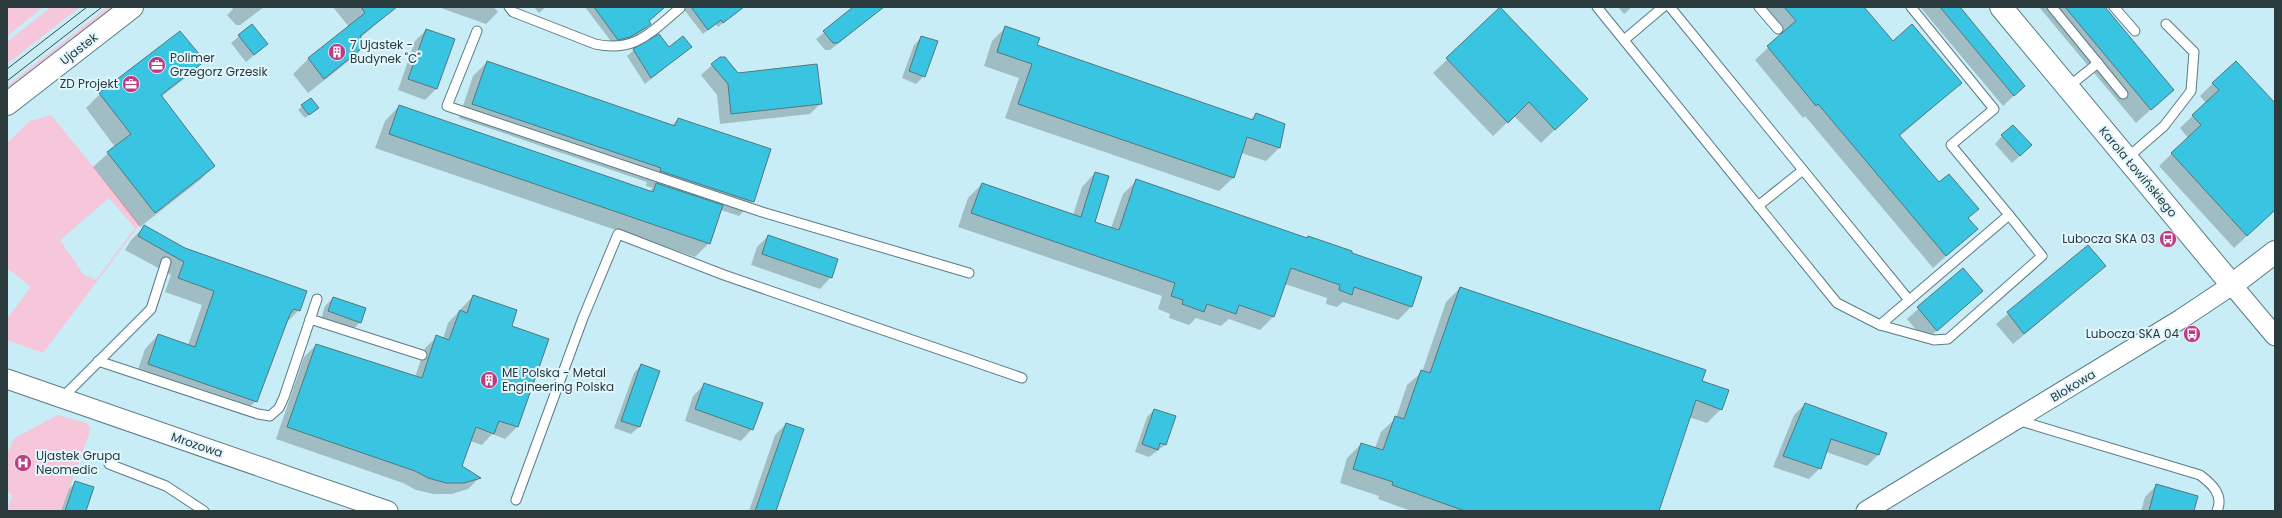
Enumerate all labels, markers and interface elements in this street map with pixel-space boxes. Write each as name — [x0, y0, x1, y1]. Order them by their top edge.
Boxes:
street label: Ujastek — [56, 28, 102, 69]
place label: 7 Ujastek - Budynek "C" — [350, 36, 421, 67]
building icon: 7 Ujastek - Budynek "C" — [327, 42, 347, 62]
place label: Polimer Grzegorz Grzesik — [170, 49, 269, 80]
office icon: Polimer Grzegorz Grzesik — [147, 55, 167, 75]
office icon: ZD Projekt — [121, 74, 141, 94]
place label: ZD Projekt — [60, 75, 118, 92]
street label: Karola Łowińskiego — [2095, 123, 2182, 221]
bus stop icon: Lubocza SKA 03 — [2158, 229, 2178, 249]
place label: Lubocza SKA 03 — [2062, 230, 2155, 247]
bus stop icon: Lubocza SKA 04 — [2182, 324, 2202, 344]
place label: Lubocza SKA 04 — [2086, 325, 2179, 342]
place label: ME Polska - Metal Engineering Polska — [502, 364, 614, 395]
street label: Blokowa — [2047, 365, 2098, 406]
building icon: ME Polska - Metal Engineering Polska — [479, 370, 499, 390]
street label: Mrozowa — [169, 428, 225, 461]
place label: Ujastek Grupa Neomedic — [36, 447, 120, 478]
hospital icon: Ujastek Grupa Neomedic — [13, 453, 33, 473]

